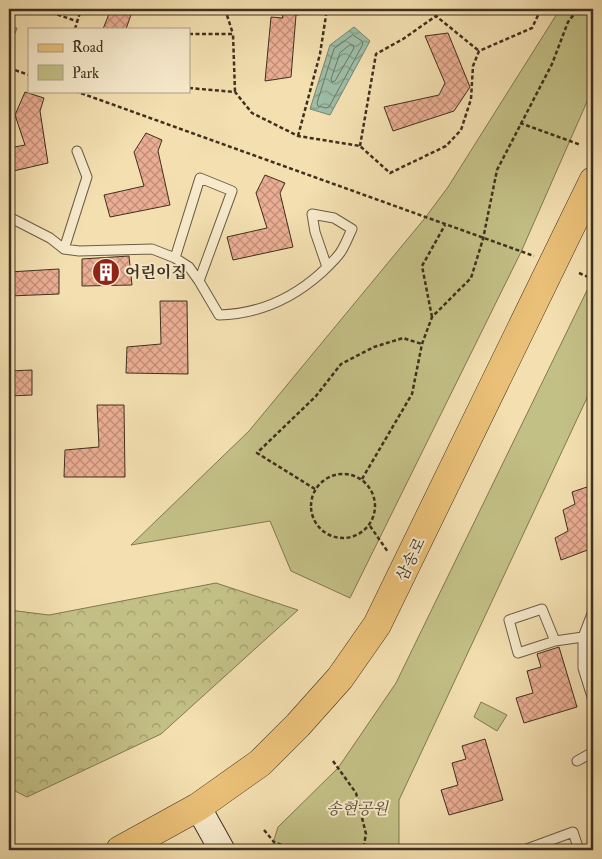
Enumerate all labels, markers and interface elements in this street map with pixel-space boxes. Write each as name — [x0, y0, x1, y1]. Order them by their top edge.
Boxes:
legend — [28, 28, 190, 92]
text: Road — [72, 38, 104, 57]
text: Park — [72, 64, 99, 83]
building icon: 어린이집 — [91, 257, 121, 287]
place label: 어린이집 — [125, 263, 187, 283]
street label: 삼송로 — [392, 534, 430, 585]
park label: 송현공원 — [326, 799, 389, 819]

